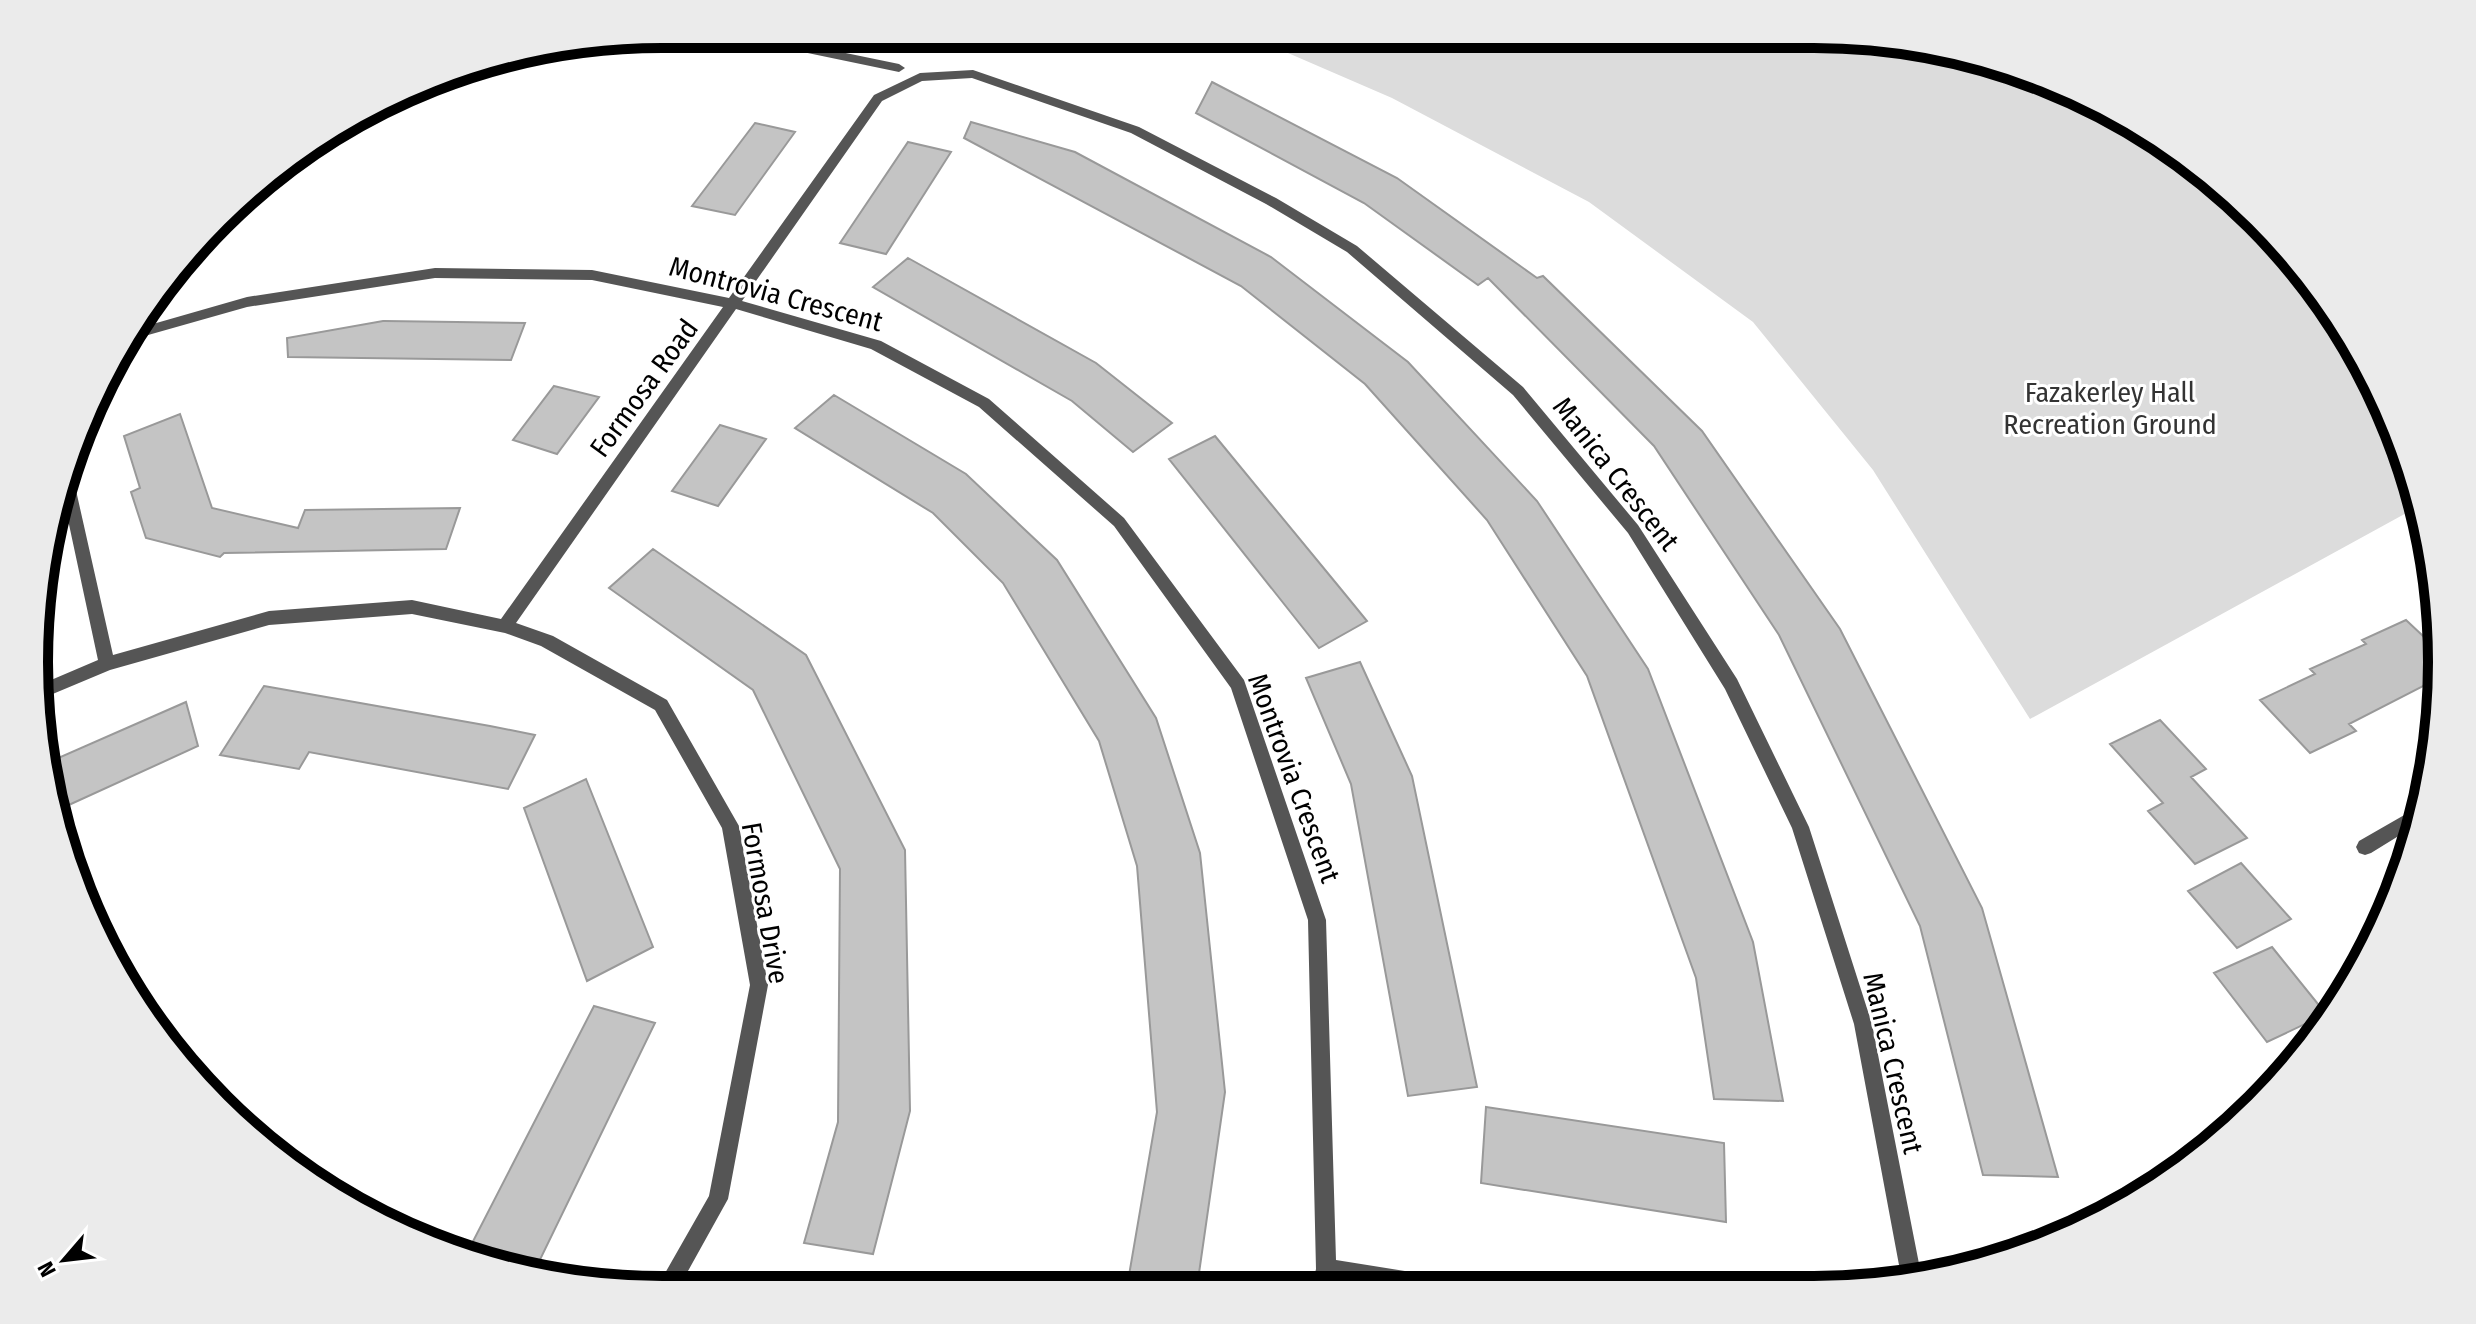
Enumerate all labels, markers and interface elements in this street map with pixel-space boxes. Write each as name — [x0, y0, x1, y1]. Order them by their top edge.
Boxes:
street label: Montrovia Crescent — [666, 250, 887, 339]
street label: Formosa Road — [583, 313, 705, 463]
park label: Fazakerley Hall Recreation Ground — [2003, 376, 2217, 441]
street label: Manica Crescent — [1546, 391, 1687, 558]
street label: Montrovia Crescent — [1241, 669, 1347, 888]
street label: Formosa Drive — [735, 820, 795, 986]
street label: Manica Crescent — [1856, 969, 1930, 1158]
north arrow — [24, 1220, 104, 1300]
text: N — [32, 1257, 62, 1281]

